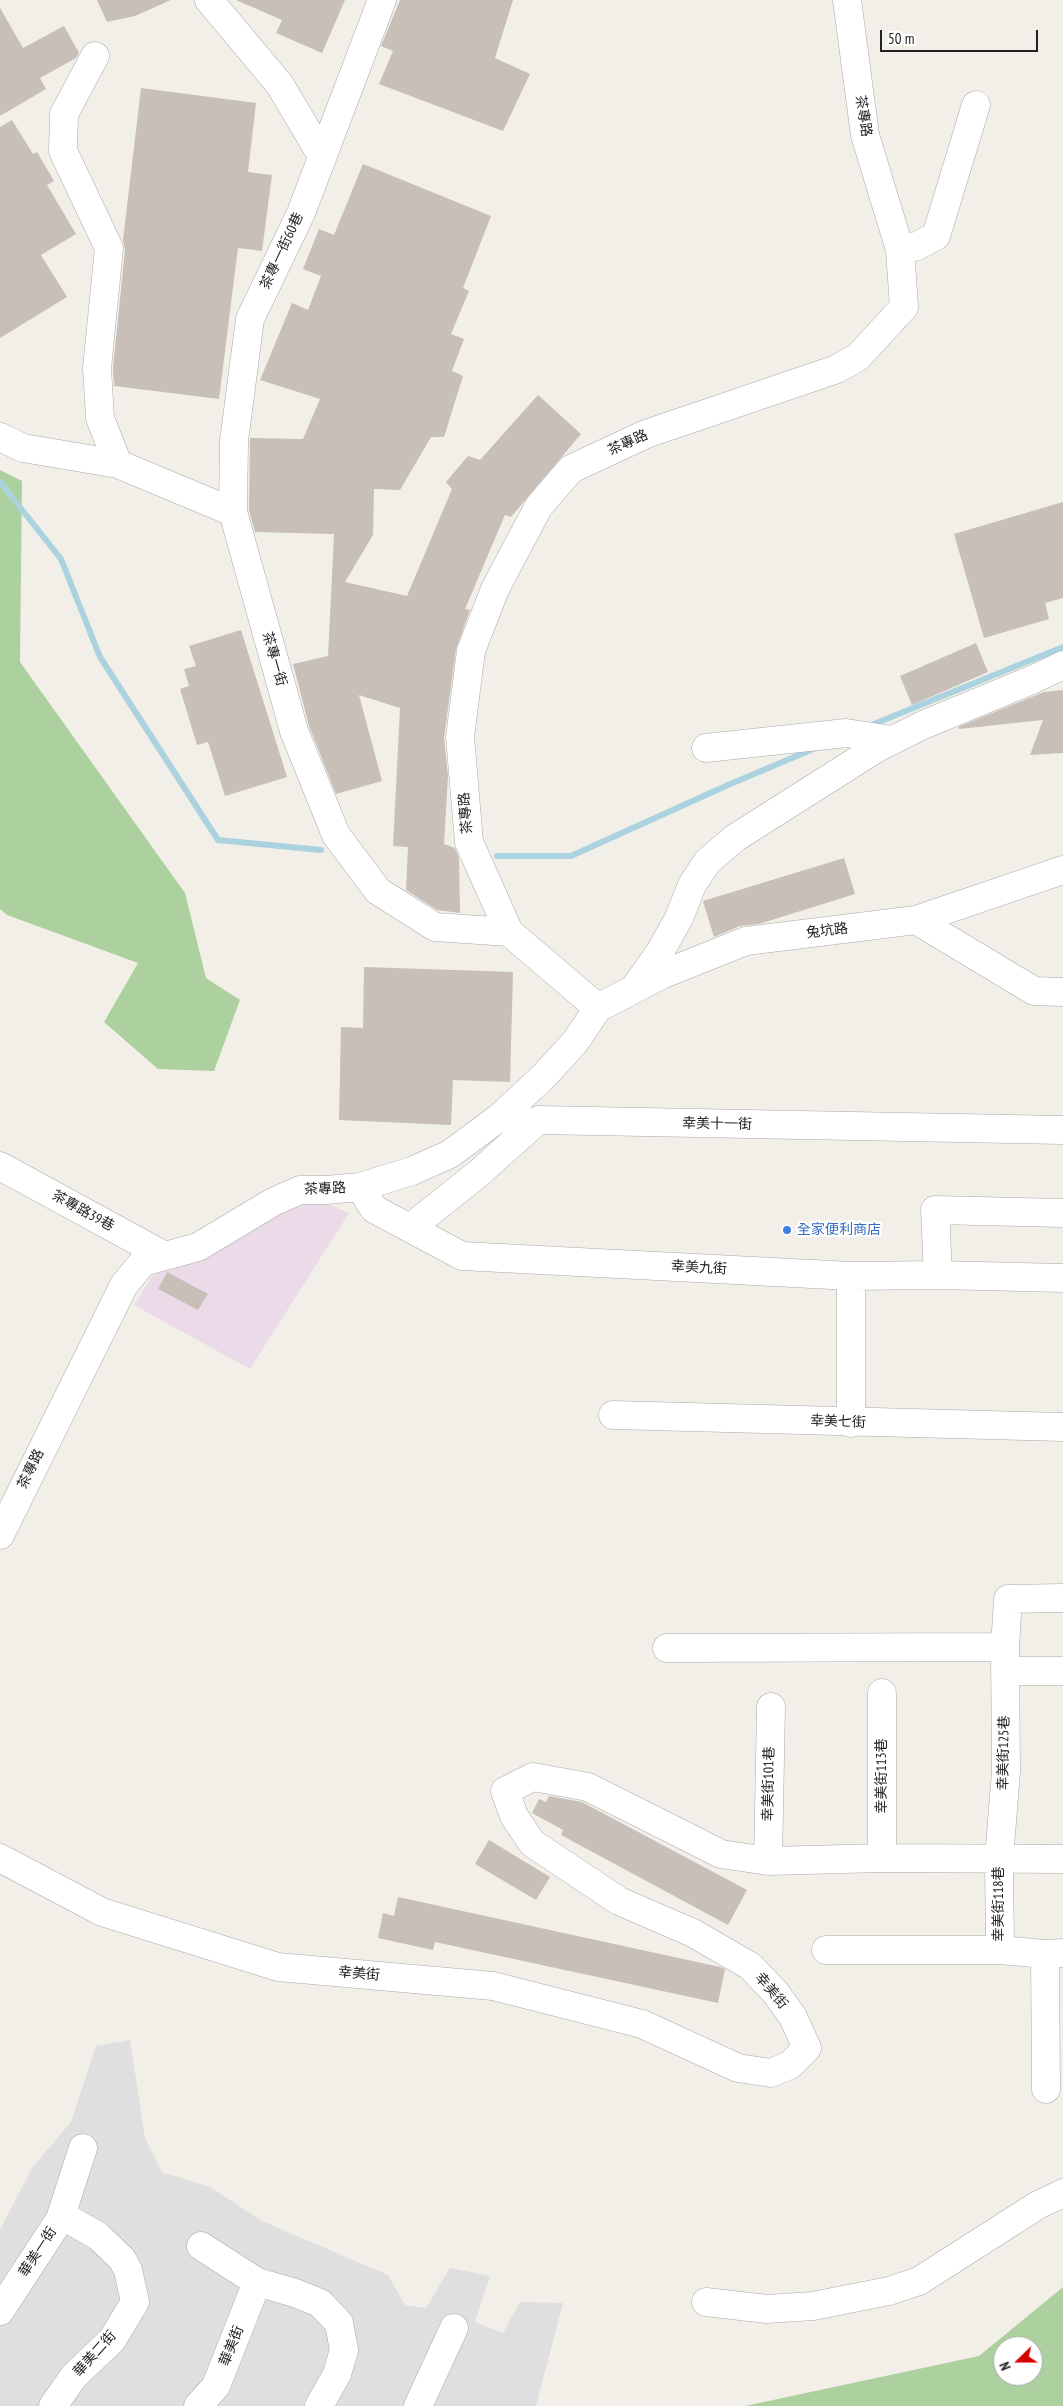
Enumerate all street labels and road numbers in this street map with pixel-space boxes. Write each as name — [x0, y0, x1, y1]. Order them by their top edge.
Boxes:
street label: 茶專路 — [851, 94, 875, 138]
street label: 茶專一街60巷 — [257, 210, 307, 292]
street label: 茶專路 — [605, 427, 651, 459]
street label: 茶專一街 — [258, 630, 290, 688]
street label: 茶專路 — [456, 791, 476, 835]
street label: 兔坑路 — [805, 920, 849, 942]
street label: 幸美十一街 — [682, 1115, 752, 1133]
street label: 茶專路 — [304, 1180, 346, 1198]
street label: 茶專路39巷 — [49, 1187, 117, 1235]
street label: 幸美九街 — [671, 1258, 727, 1278]
street label: 幸美七街 — [810, 1413, 866, 1431]
street label: 茶專路 — [14, 1446, 48, 1492]
street label: 幸美街125巷 — [995, 1715, 1013, 1791]
street label: 幸美街113巷 — [874, 1739, 890, 1813]
street label: 幸美街101巷 — [760, 1746, 778, 1822]
street label: 幸美街118巷 — [991, 1867, 1007, 1941]
street label: 幸美街 — [337, 1964, 381, 1984]
street label: 幸美街 — [751, 1970, 791, 2012]
street label: 華美一街 — [16, 2224, 60, 2280]
street label: 華美街 — [216, 2323, 248, 2369]
street label: 華美二街 — [70, 2328, 120, 2380]

